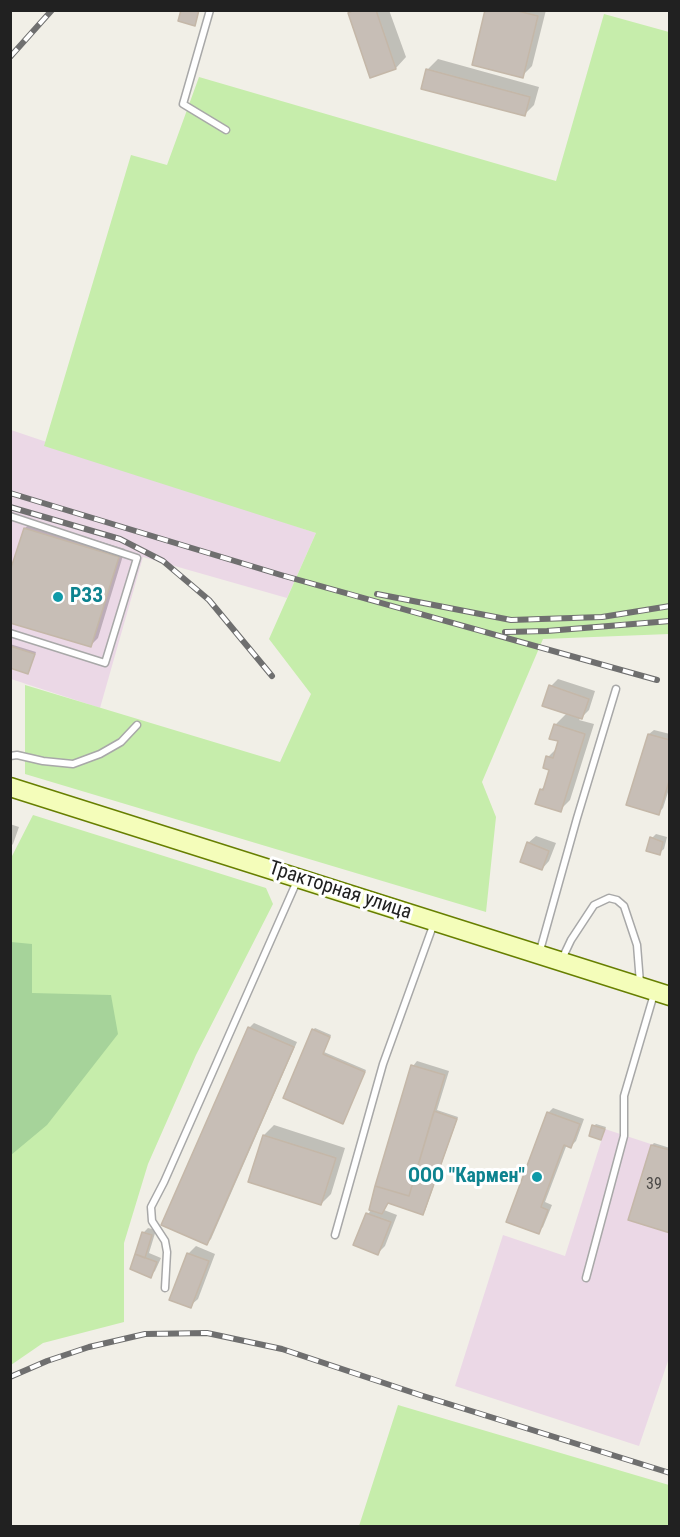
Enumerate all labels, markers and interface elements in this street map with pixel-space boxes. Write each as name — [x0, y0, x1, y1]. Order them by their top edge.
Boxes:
place label: РЗЗ — [70, 585, 103, 609]
marker: РЗЗ — [51, 590, 65, 604]
street label: Тракторная улица — [266, 857, 414, 925]
place label: ООО "Кармен" — [408, 1165, 525, 1189]
marker: ООО "Кармен" — [530, 1170, 544, 1184]
house number: 39 — [646, 1175, 662, 1195]

